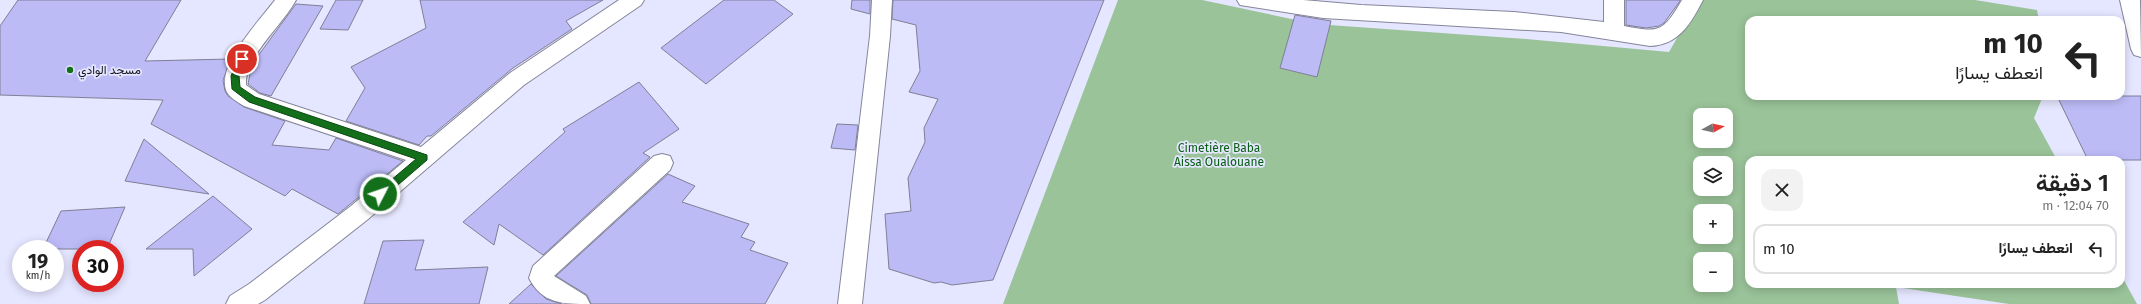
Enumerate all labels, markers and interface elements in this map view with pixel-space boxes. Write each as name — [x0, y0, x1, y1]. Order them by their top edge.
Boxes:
text: 10 m — [1983, 27, 2043, 60]
icon: left — [2057, 32, 2109, 84]
pin — [225, 42, 259, 76]
icon: arrive — [231, 48, 253, 70]
text: انعطف يسارًا — [1955, 62, 2043, 84]
place label: مسجد الوادي — [78, 63, 141, 80]
marker: مسجد الوادي — [65, 65, 75, 75]
north arrow — [1693, 108, 1733, 148]
map controls — [1693, 108, 1733, 292]
park label: Cimetière Baba Aissa Oualouane — [1174, 141, 1264, 169]
button: layers — [1693, 156, 1733, 196]
button: close — [1761, 169, 1803, 211]
text: 1 دقيقة — [2036, 169, 2109, 197]
position arrow — [359, 173, 401, 215]
text: 70 m · 12:04 — [2042, 198, 2109, 213]
button: + — [1693, 204, 1733, 244]
icon: left — [2085, 238, 2107, 260]
text: انعطف يسارًا — [1998, 239, 2073, 257]
speed limit sign: 30 — [72, 240, 124, 292]
text: 10 m — [1763, 240, 1795, 258]
text: 19 — [28, 249, 48, 273]
button: − — [1693, 252, 1733, 292]
text: km/h — [26, 270, 50, 282]

